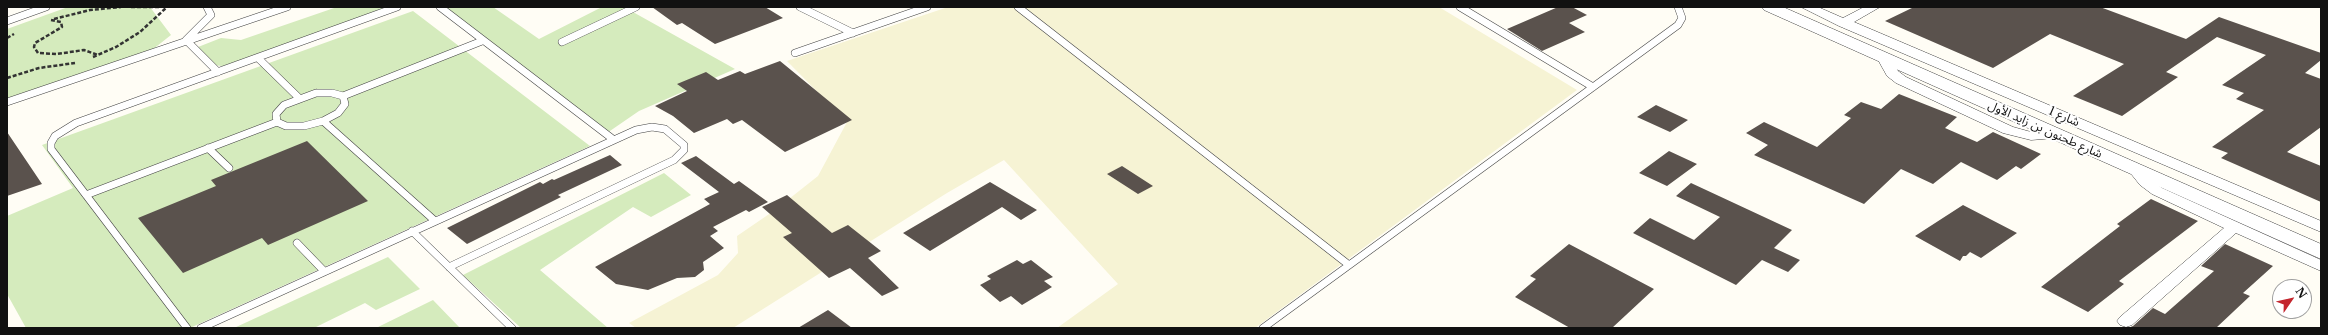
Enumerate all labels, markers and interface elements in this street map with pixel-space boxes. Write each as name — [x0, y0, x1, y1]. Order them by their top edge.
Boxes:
street label: شارع طحنون بن زايد الأول — [1986, 98, 2104, 162]
street label: شارع 1 — [2046, 104, 2082, 130]
north arrow — [2272, 279, 2312, 319]
text: N — [2292, 285, 2310, 301]

